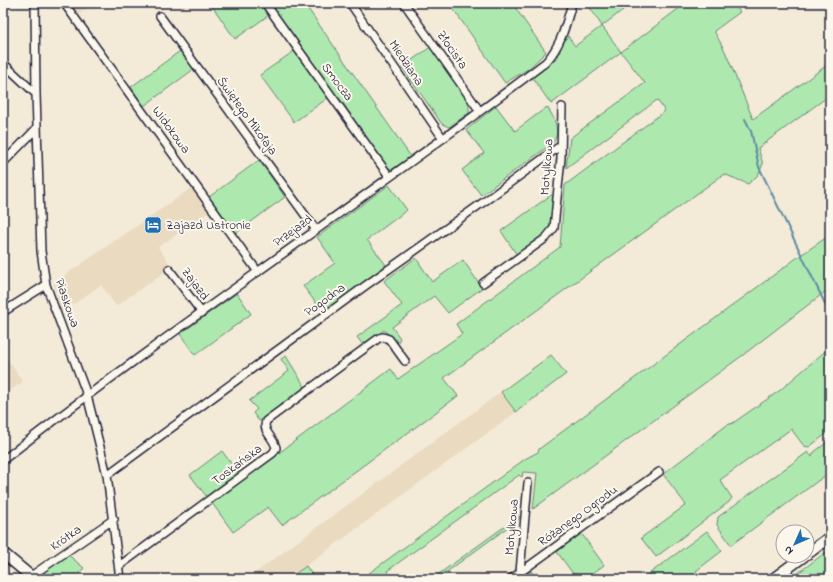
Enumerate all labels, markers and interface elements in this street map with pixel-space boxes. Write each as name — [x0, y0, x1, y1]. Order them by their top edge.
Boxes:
street label: Złocista — [432, 27, 472, 73]
street label: Miedziana — [384, 36, 428, 90]
street label: Smocza — [316, 59, 358, 105]
street label: Świętego Mikołaja — [211, 73, 282, 160]
street label: Widokowa — [147, 102, 195, 158]
street label: Motylkowa — [536, 138, 559, 196]
street label: Przejazd — [269, 210, 317, 252]
hotel icon: Zajazd Ustronie — [143, 215, 163, 235]
place label: Zajazd Ustronie — [166, 216, 251, 235]
street label: Zajazd — [177, 264, 214, 305]
street label: Piaskowa — [50, 276, 84, 330]
street label: Pogodna — [300, 279, 350, 322]
street label: Toskańska — [208, 440, 266, 490]
street label: Różanego Ogrodu — [534, 481, 622, 552]
street label: Motylkowa — [500, 498, 525, 556]
street label: Krótka — [47, 520, 85, 556]
north arrow — [775, 524, 815, 564]
text: N — [780, 542, 797, 559]

